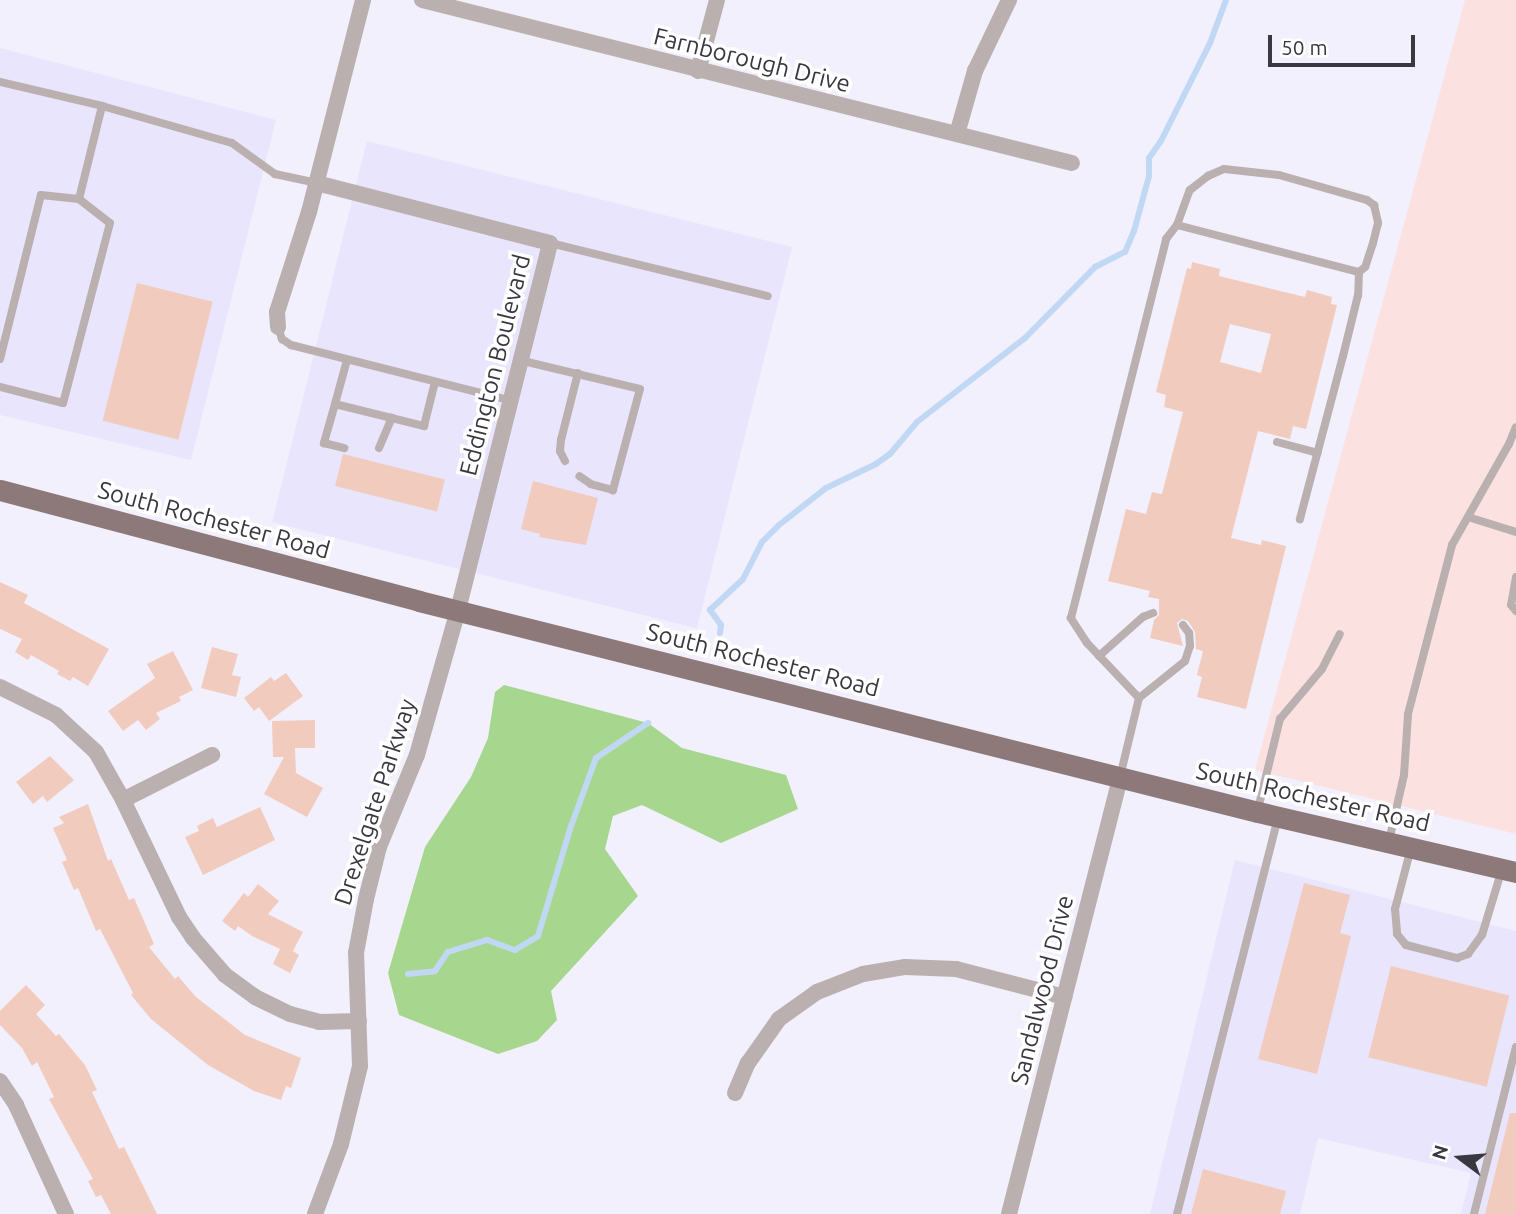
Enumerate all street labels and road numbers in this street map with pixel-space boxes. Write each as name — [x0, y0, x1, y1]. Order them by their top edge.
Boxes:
street label: Farnborough Drive — [651, 22, 853, 98]
street label: Eddington Boulevard — [454, 251, 536, 479]
street label: South Rochester Road — [95, 475, 333, 565]
street label: South Rochester Road — [644, 617, 882, 703]
street label: Drexelgate Parkway — [328, 695, 422, 909]
street label: South Rochester Road — [1193, 756, 1433, 838]
street label: Sandalwood Drive — [1005, 892, 1079, 1088]

